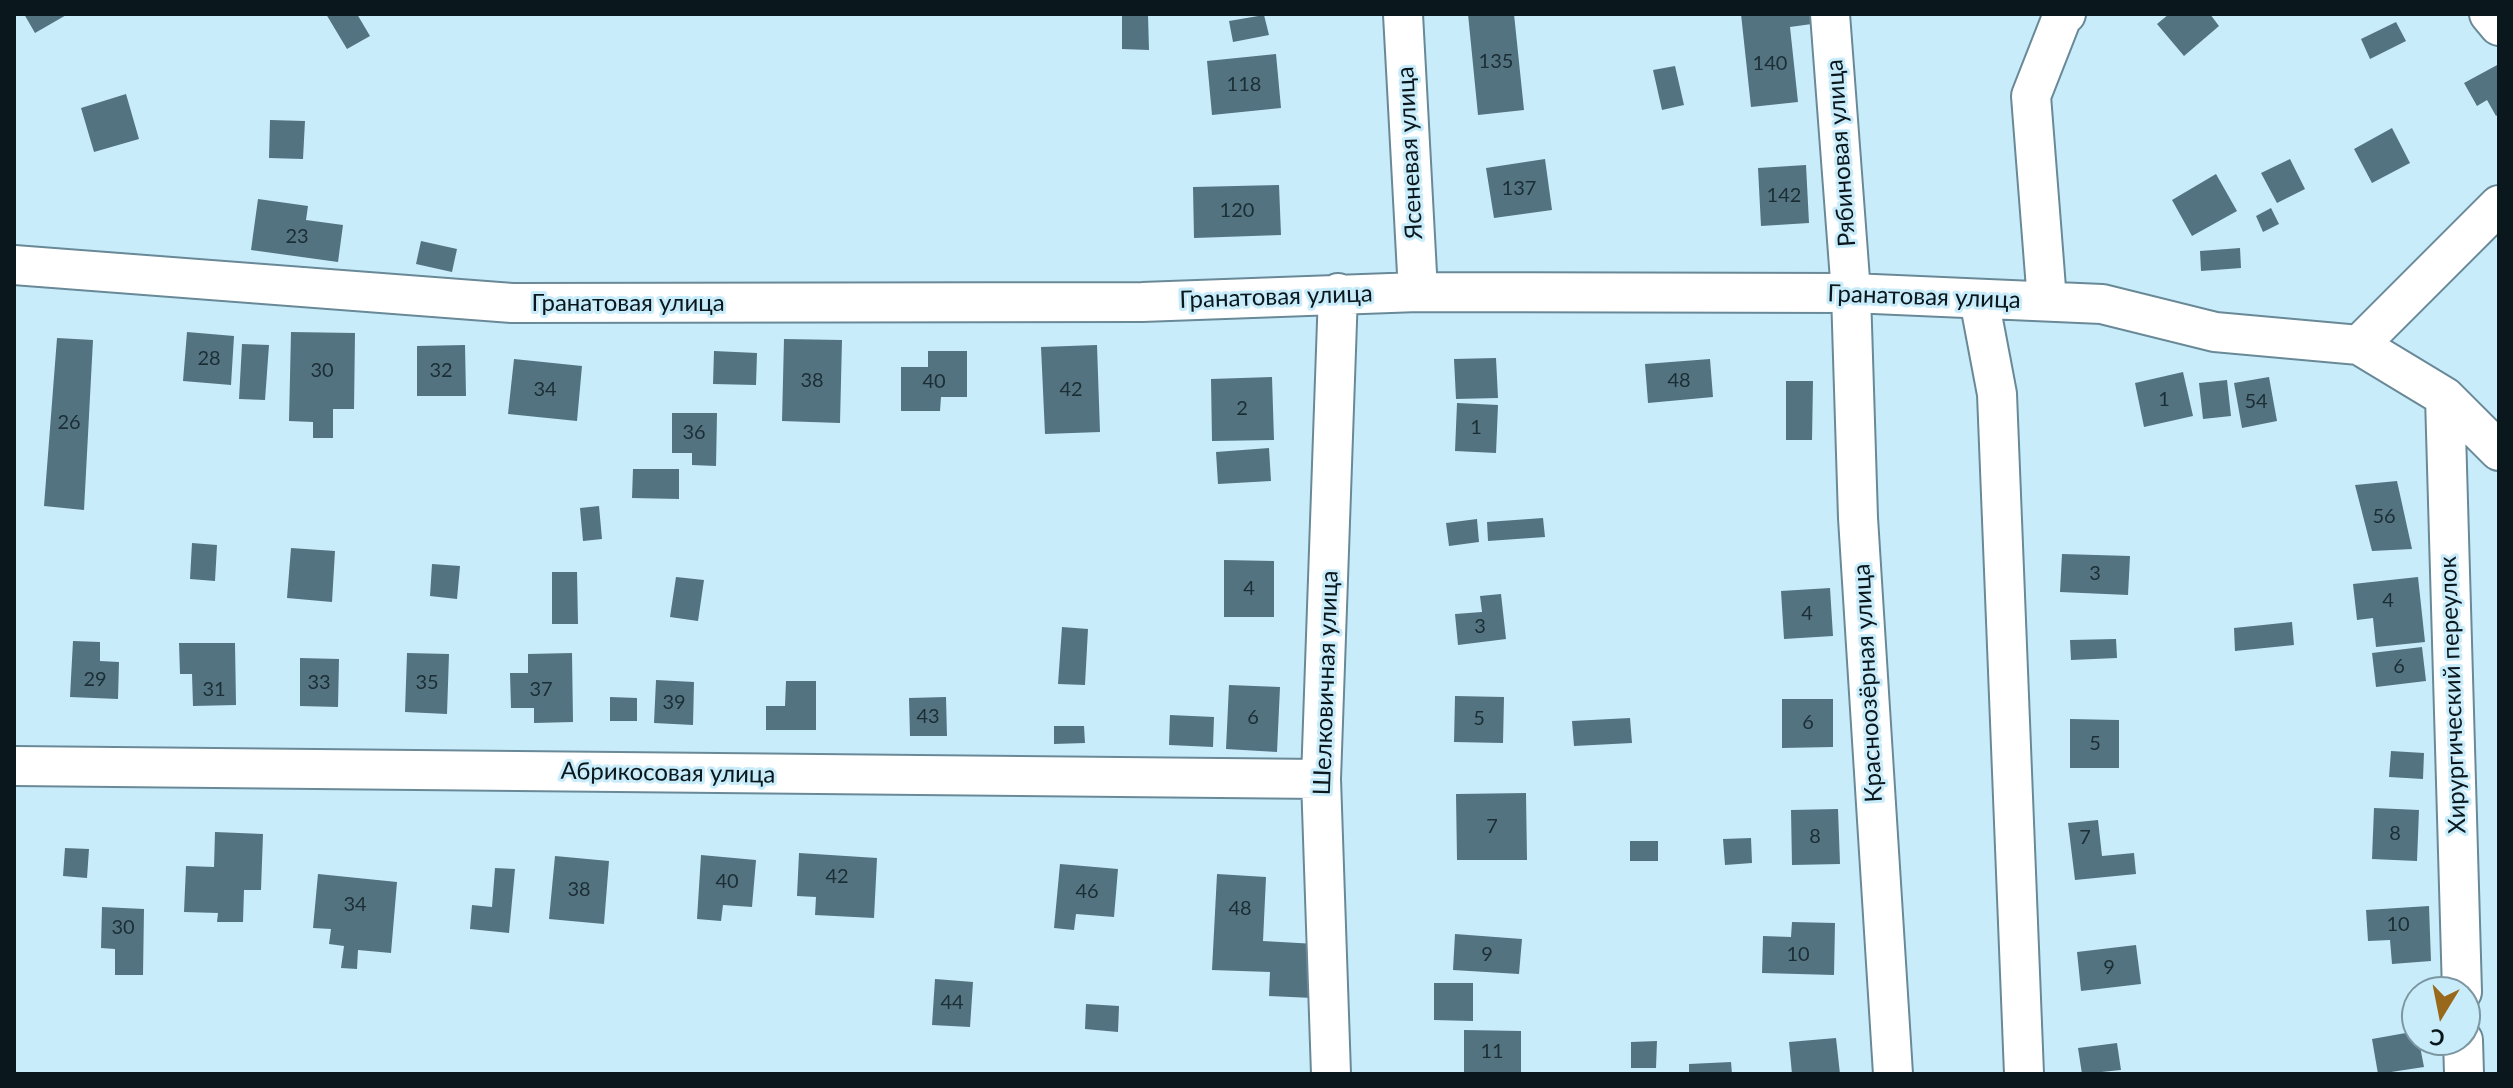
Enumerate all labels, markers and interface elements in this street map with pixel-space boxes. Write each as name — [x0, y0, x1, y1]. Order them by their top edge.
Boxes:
house number: 135 — [1479, 50, 1513, 74]
house number: 140 — [1753, 52, 1787, 76]
street label: Рябиновая улица — [1820, 58, 1862, 248]
street label: Ясеневая улица — [1391, 66, 1429, 240]
house number: 118 — [1227, 73, 1261, 97]
house number: 137 — [1502, 177, 1536, 201]
house number: 142 — [1767, 184, 1801, 208]
house number: 120 — [1220, 199, 1254, 223]
house number: 23 — [285, 225, 309, 249]
street label: Гранатовая улица — [1179, 279, 1373, 315]
street label: Гранатовая улица — [1827, 279, 2021, 315]
street label: Гранатовая улица — [531, 289, 725, 317]
house number: 28 — [197, 347, 221, 371]
house number: 30 — [310, 359, 334, 383]
house number: 32 — [429, 359, 453, 383]
house number: 38 — [800, 369, 824, 393]
house number: 48 — [1667, 369, 1691, 393]
house number: 40 — [922, 370, 946, 394]
house number: 34 — [533, 378, 557, 402]
house number: 42 — [1059, 378, 1083, 402]
house number: 1 — [2158, 388, 2170, 412]
house number: 54 — [2244, 390, 2268, 414]
house number: 2 — [1236, 397, 1248, 421]
house number: 26 — [57, 411, 81, 435]
house number: 1 — [1470, 416, 1482, 440]
house number: 36 — [682, 421, 706, 445]
house number: 56 — [2372, 505, 2396, 529]
street label: Хирургический переулок — [2434, 556, 2472, 834]
house number: 3 — [2089, 562, 2101, 586]
street label: Красноозёрная улица — [1847, 563, 1889, 803]
street label: Шелковичная улица — [1308, 570, 1344, 796]
house number: 4 — [1243, 577, 1255, 601]
house number: 4 — [2382, 589, 2394, 613]
house number: 4 — [1801, 602, 1813, 626]
house number: 3 — [1474, 615, 1486, 639]
house number: 6 — [2393, 655, 2405, 679]
house number: 29 — [83, 668, 107, 692]
house number: 33 — [307, 671, 331, 695]
house number: 35 — [415, 671, 439, 695]
house number: 31 — [202, 678, 226, 702]
house number: 37 — [529, 678, 553, 702]
house number: 39 — [662, 691, 686, 715]
house number: 43 — [916, 705, 940, 729]
house number: 6 — [1247, 706, 1259, 730]
house number: 5 — [1473, 707, 1485, 731]
house number: 6 — [1802, 711, 1814, 735]
house number: 5 — [2089, 732, 2101, 756]
street label: Абрикосовая улица — [560, 757, 776, 789]
house number: 7 — [1486, 815, 1498, 839]
house number: 8 — [2389, 822, 2401, 846]
house number: 8 — [1809, 825, 1821, 849]
house number: 7 — [2079, 826, 2091, 850]
house number: 42 — [825, 865, 849, 889]
house number: 40 — [715, 870, 739, 894]
house number: 38 — [567, 878, 591, 902]
house number: 46 — [1075, 880, 1099, 904]
house number: 34 — [343, 893, 367, 917]
house number: 48 — [1228, 897, 1252, 921]
house number: 10 — [2386, 913, 2410, 937]
house number: 30 — [111, 916, 135, 940]
house number: 9 — [1481, 943, 1493, 967]
house number: 10 — [1786, 943, 1810, 967]
house number: 9 — [2103, 956, 2115, 980]
north arrow — [2401, 976, 2481, 1056]
house number: 44 — [940, 991, 964, 1015]
text: С — [2428, 1024, 2447, 1053]
house number: 11 — [1480, 1040, 1504, 1064]

